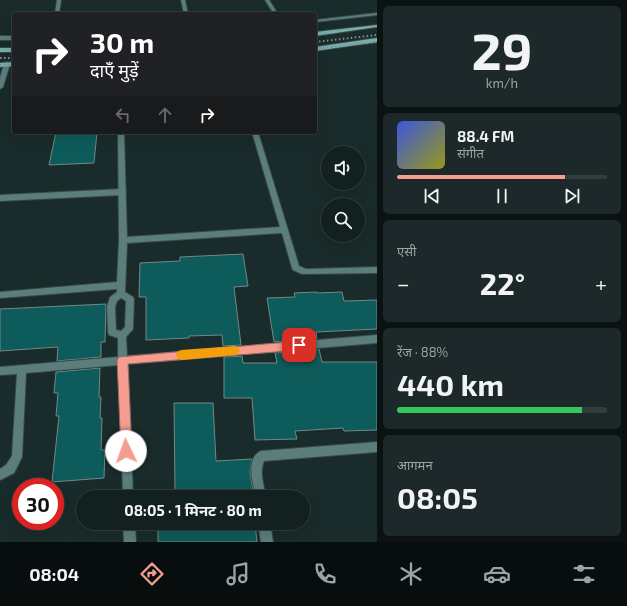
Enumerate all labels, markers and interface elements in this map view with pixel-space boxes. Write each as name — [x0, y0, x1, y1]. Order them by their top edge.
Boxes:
text: 29 — [472, 18, 532, 80]
text: 30 m — [90, 25, 154, 59]
icon: right — [24, 28, 76, 80]
text: दाएँ मुड़ें — [90, 59, 139, 81]
text: km/h — [486, 75, 518, 91]
icon: left — [112, 104, 134, 126]
icon: ahead — [154, 104, 176, 126]
icon: right — [196, 104, 218, 126]
text: 88.4 FM — [457, 127, 514, 145]
text: संगीत — [457, 145, 484, 161]
map controls — [321, 146, 365, 242]
button: sound — [321, 146, 365, 190]
icon: previous — [421, 185, 443, 207]
icon: pause — [491, 185, 513, 207]
icon: next — [561, 185, 583, 207]
button: search — [321, 198, 365, 242]
text: एसी — [397, 243, 416, 259]
text: 22° — [480, 265, 525, 301]
text: − — [397, 270, 410, 296]
text: + — [595, 270, 607, 296]
pin — [282, 328, 316, 362]
icon: arrive — [288, 334, 310, 356]
text: रेंज · 88% — [397, 344, 448, 360]
text: 440 km — [397, 366, 504, 402]
position arrow — [105, 430, 147, 472]
text: आगमन — [397, 457, 433, 473]
speed limit sign: 30 — [12, 478, 64, 530]
text: 08:05 — [397, 479, 478, 515]
text: 08:05 · 1 मिनट · 80 m — [124, 501, 262, 519]
icon: directions — [138, 560, 166, 588]
icon: music — [224, 560, 252, 588]
icon: phone — [311, 560, 339, 588]
icon: climate — [397, 560, 425, 588]
icon: car — [483, 560, 511, 588]
icon: filters — [570, 560, 598, 588]
text: 08:04 — [29, 563, 79, 585]

